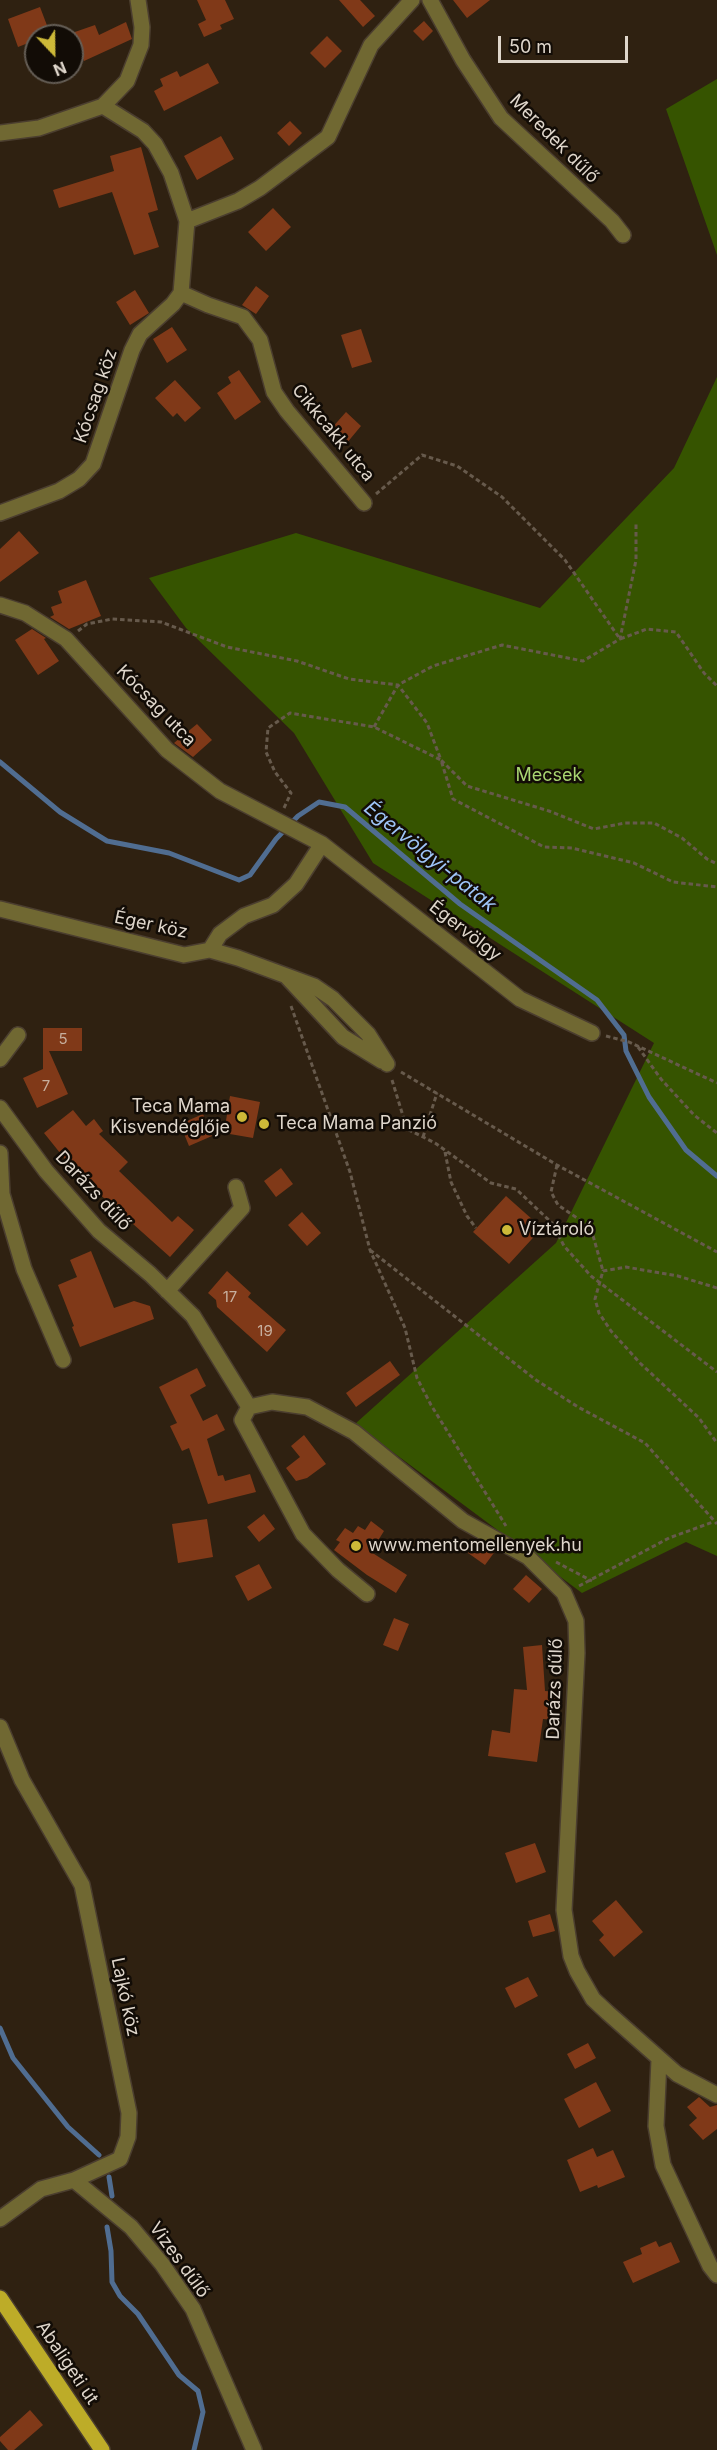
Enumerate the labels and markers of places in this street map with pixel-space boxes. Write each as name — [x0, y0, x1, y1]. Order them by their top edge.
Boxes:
place label: Teca Mama Kisvendéglője — [110, 1096, 230, 1138]
marker: Teca Mama Kisvendéglője — [235, 1110, 249, 1124]
place label: Teca Mama Panzió — [276, 1113, 437, 1135]
marker: Teca Mama Panzió — [257, 1117, 271, 1131]
place label: Víztároló — [519, 1219, 594, 1241]
marker: Víztároló — [500, 1223, 514, 1237]
place label: www.mentomellenyek.hu — [368, 1535, 582, 1557]
marker: www.mentomellenyek.hu — [349, 1539, 363, 1553]

